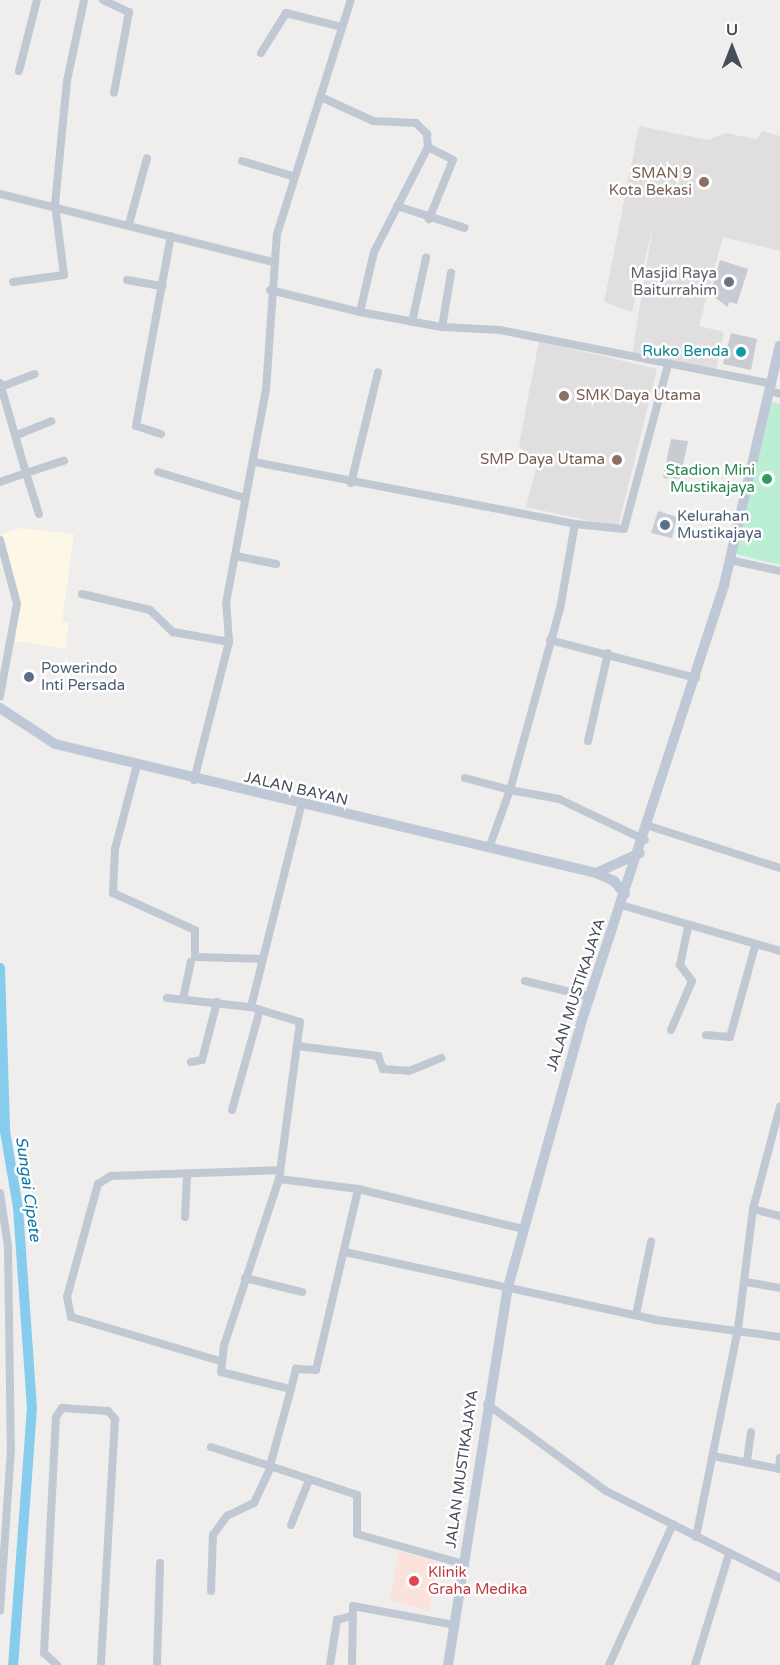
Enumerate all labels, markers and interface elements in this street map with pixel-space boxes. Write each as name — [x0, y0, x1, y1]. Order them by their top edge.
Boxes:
north arrow — [702, 18, 762, 78]
text: U — [726, 20, 738, 40]
place label: SMAN 9 Kota Bekasi — [609, 164, 692, 199]
marker: SMAN 9 Kota Bekasi — [697, 175, 711, 189]
place label: Masjid Raya Baiturrahim — [631, 264, 717, 299]
marker: Masjid Raya Baiturrahim — [722, 275, 736, 289]
place label: Ruko Benda — [642, 343, 729, 361]
marker: Ruko Benda — [734, 345, 748, 359]
place label: SMK Daya Utama — [576, 387, 701, 405]
marker: SMK Daya Utama — [557, 389, 571, 403]
place label: SMP Daya Utama — [480, 451, 605, 469]
marker: SMP Daya Utama — [610, 453, 624, 467]
place label: Stadion Mini Mustikajaya — [666, 461, 755, 496]
marker: Stadion Mini Mustikajaya — [760, 472, 774, 486]
place label: Kelurahan Mustikajaya — [677, 507, 762, 542]
marker: Kelurahan Mustikajaya — [658, 518, 672, 532]
place label: Powerindo Inti Persada — [41, 659, 125, 694]
marker: Powerindo Inti Persada — [22, 670, 36, 684]
street label: JALAN BAYAN — [242, 768, 350, 810]
street label: JALAN MUSTIKAJAYA — [543, 916, 609, 1074]
water label: Sungai Cipete — [11, 1135, 45, 1243]
street label: JALAN MUSTIKAJAYA — [442, 1389, 482, 1549]
place label: Klinik Graha Medika — [428, 1563, 527, 1598]
marker: Klinik Graha Medika — [405, 1572, 423, 1590]

